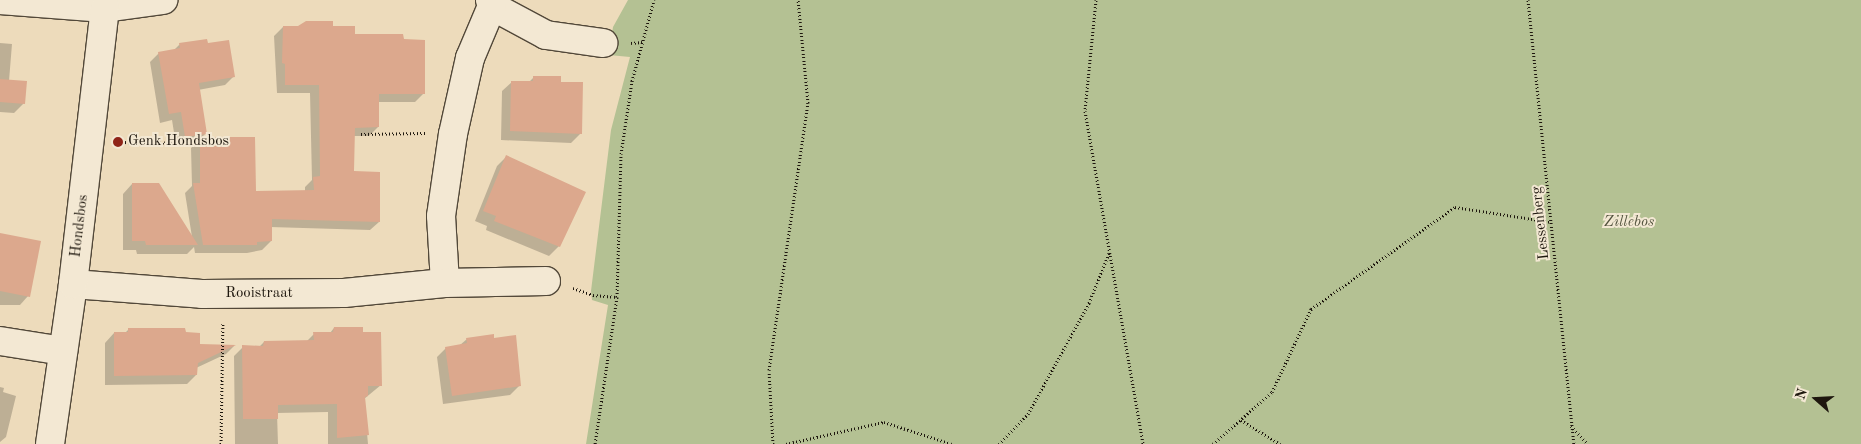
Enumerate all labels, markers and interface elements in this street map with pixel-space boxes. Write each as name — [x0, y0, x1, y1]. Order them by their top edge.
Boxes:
place label: Genk Hondsbos — [128, 133, 229, 151]
marker: Genk Hondsbos — [112, 136, 124, 148]
street label: Lessenberg — [1528, 185, 1554, 261]
street label: Hondsbos — [67, 193, 93, 259]
park label: Zillebos — [1604, 214, 1654, 232]
street label: Rooistraat — [225, 285, 293, 303]
north arrow — [1791, 374, 1841, 424]
text: N — [1793, 387, 1810, 401]

